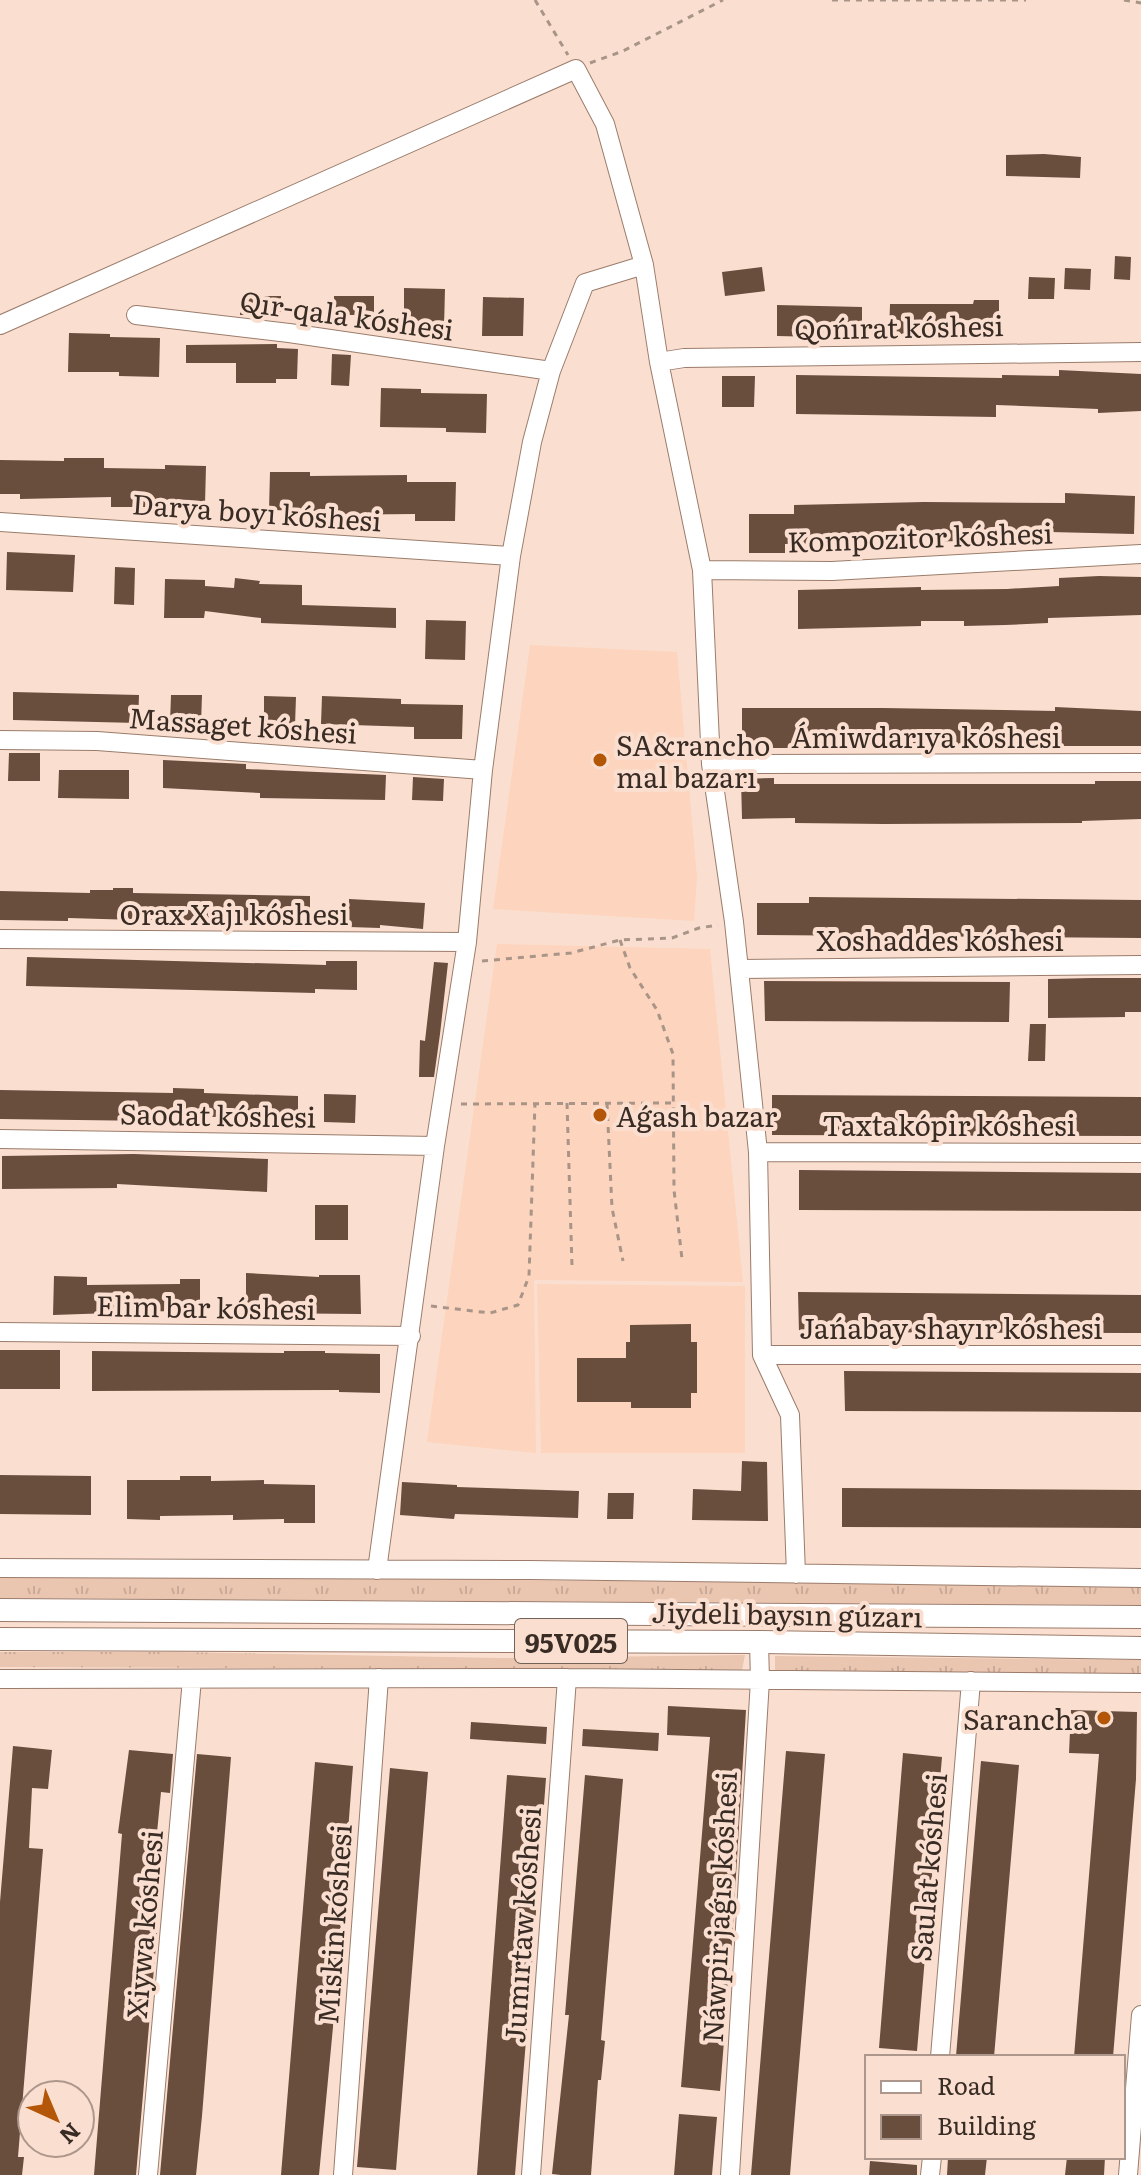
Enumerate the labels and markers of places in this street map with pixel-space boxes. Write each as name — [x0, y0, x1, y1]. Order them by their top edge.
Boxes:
place label: SA&rancho mal bazarı — [616, 723, 770, 797]
marker: SA&rancho mal bazarı — [591, 751, 609, 769]
place label: Aǵash bazar — [616, 1094, 778, 1136]
marker: Aǵash bazar — [591, 1106, 609, 1124]
place label: Sarancha — [963, 1697, 1088, 1739]
marker: Sarancha — [1095, 1709, 1113, 1727]

